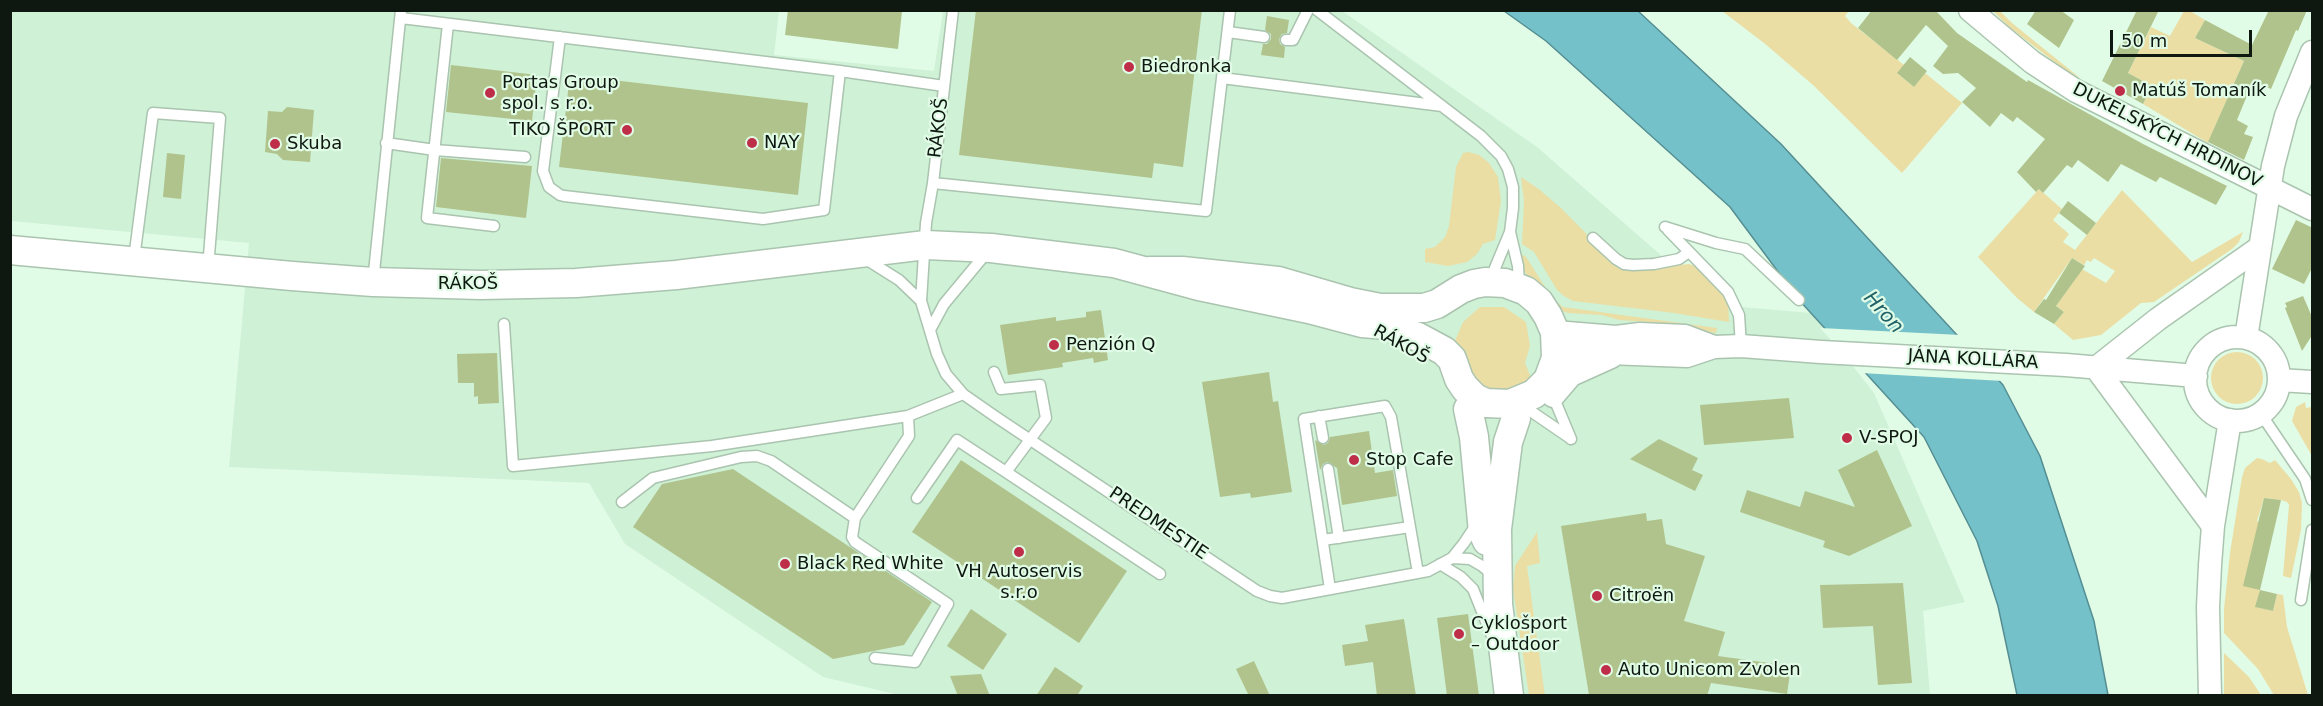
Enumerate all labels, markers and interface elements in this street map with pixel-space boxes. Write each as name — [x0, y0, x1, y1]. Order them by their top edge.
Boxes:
scale bar — [2113, 18, 2256, 56]
text: 50 m — [2121, 30, 2167, 51]
place label: Biedronka — [1141, 56, 1231, 78]
marker: Biedronka — [1122, 60, 1136, 74]
place label: Portas Group spol. s r.o. — [502, 72, 619, 115]
street label: DUKELSKÝCH HRDINOV — [2069, 79, 2265, 193]
place label: Matúš Tomaník — [2132, 80, 2266, 102]
marker: Matúš Tomaník — [2113, 84, 2127, 98]
marker: Portas Group spol. s r.o. — [483, 86, 497, 100]
street label: RÁKOŠ — [925, 97, 953, 159]
place label: TIKO ŠPORT — [509, 119, 615, 141]
marker: TIKO ŠPORT — [620, 123, 634, 137]
place label: NAY — [764, 132, 799, 154]
place label: Skuba — [287, 133, 342, 155]
marker: NAY — [745, 136, 759, 150]
marker: Skuba — [268, 137, 282, 151]
street label: RÁKOŠ — [438, 273, 498, 295]
water label: Hron — [1858, 287, 1908, 339]
street label: RÁKOŠ — [1369, 321, 1433, 369]
place label: Penzión Q — [1066, 334, 1155, 356]
marker: Penzión Q — [1047, 338, 1061, 352]
street label: JÁNA KOLLÁRA — [1907, 346, 2039, 374]
place label: V-SPOJ — [1859, 427, 1919, 449]
marker: V-SPOJ — [1840, 431, 1854, 445]
place label: Stop Cafe — [1366, 449, 1454, 471]
marker: Stop Cafe — [1347, 453, 1361, 467]
street label: PREDMESTIE — [1104, 483, 1212, 565]
marker: VH Autoservis s.r.o — [1012, 545, 1026, 559]
place label: Black Red White — [797, 553, 944, 575]
marker: Black Red White — [778, 557, 792, 571]
place label: VH Autoservis s.r.o — [956, 561, 1082, 604]
place label: Citroën — [1609, 585, 1674, 607]
marker: Citroën — [1590, 589, 1604, 603]
place label: Cyklošport – Outdoor — [1471, 613, 1567, 656]
marker: Cyklošport – Outdoor — [1452, 627, 1466, 641]
place label: Auto Unicom Zvolen — [1618, 659, 1801, 681]
marker: Auto Unicom Zvolen — [1599, 663, 1613, 677]

